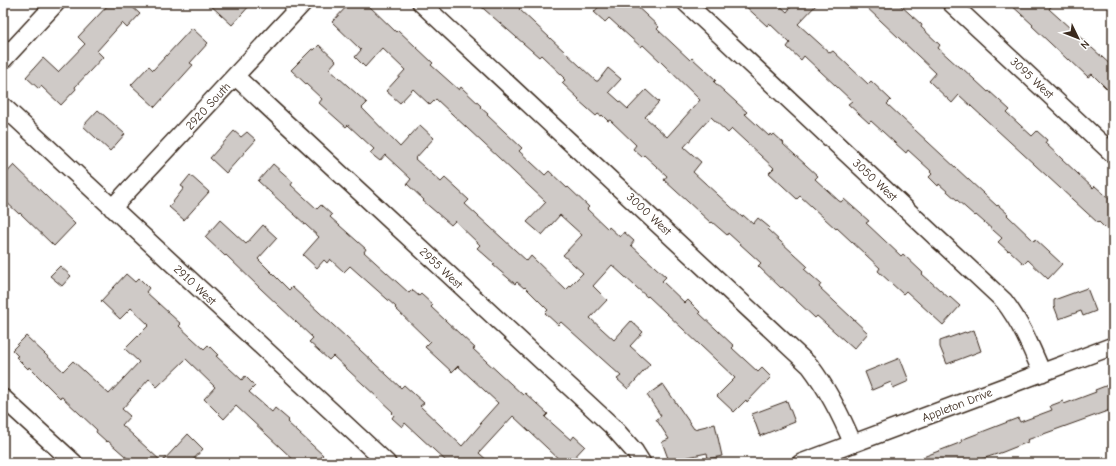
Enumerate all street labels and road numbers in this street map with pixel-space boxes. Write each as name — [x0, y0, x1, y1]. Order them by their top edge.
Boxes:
street label: 3095 West — [1007, 54, 1057, 102]
street label: 2920 South — [183, 80, 233, 132]
street label: 3050 West — [850, 156, 900, 204]
street label: 3000 West — [624, 190, 675, 239]
street label: 2955 West — [417, 245, 466, 292]
street label: 2910 West — [171, 262, 219, 308]
street label: Appleton Drive — [920, 385, 994, 425]

